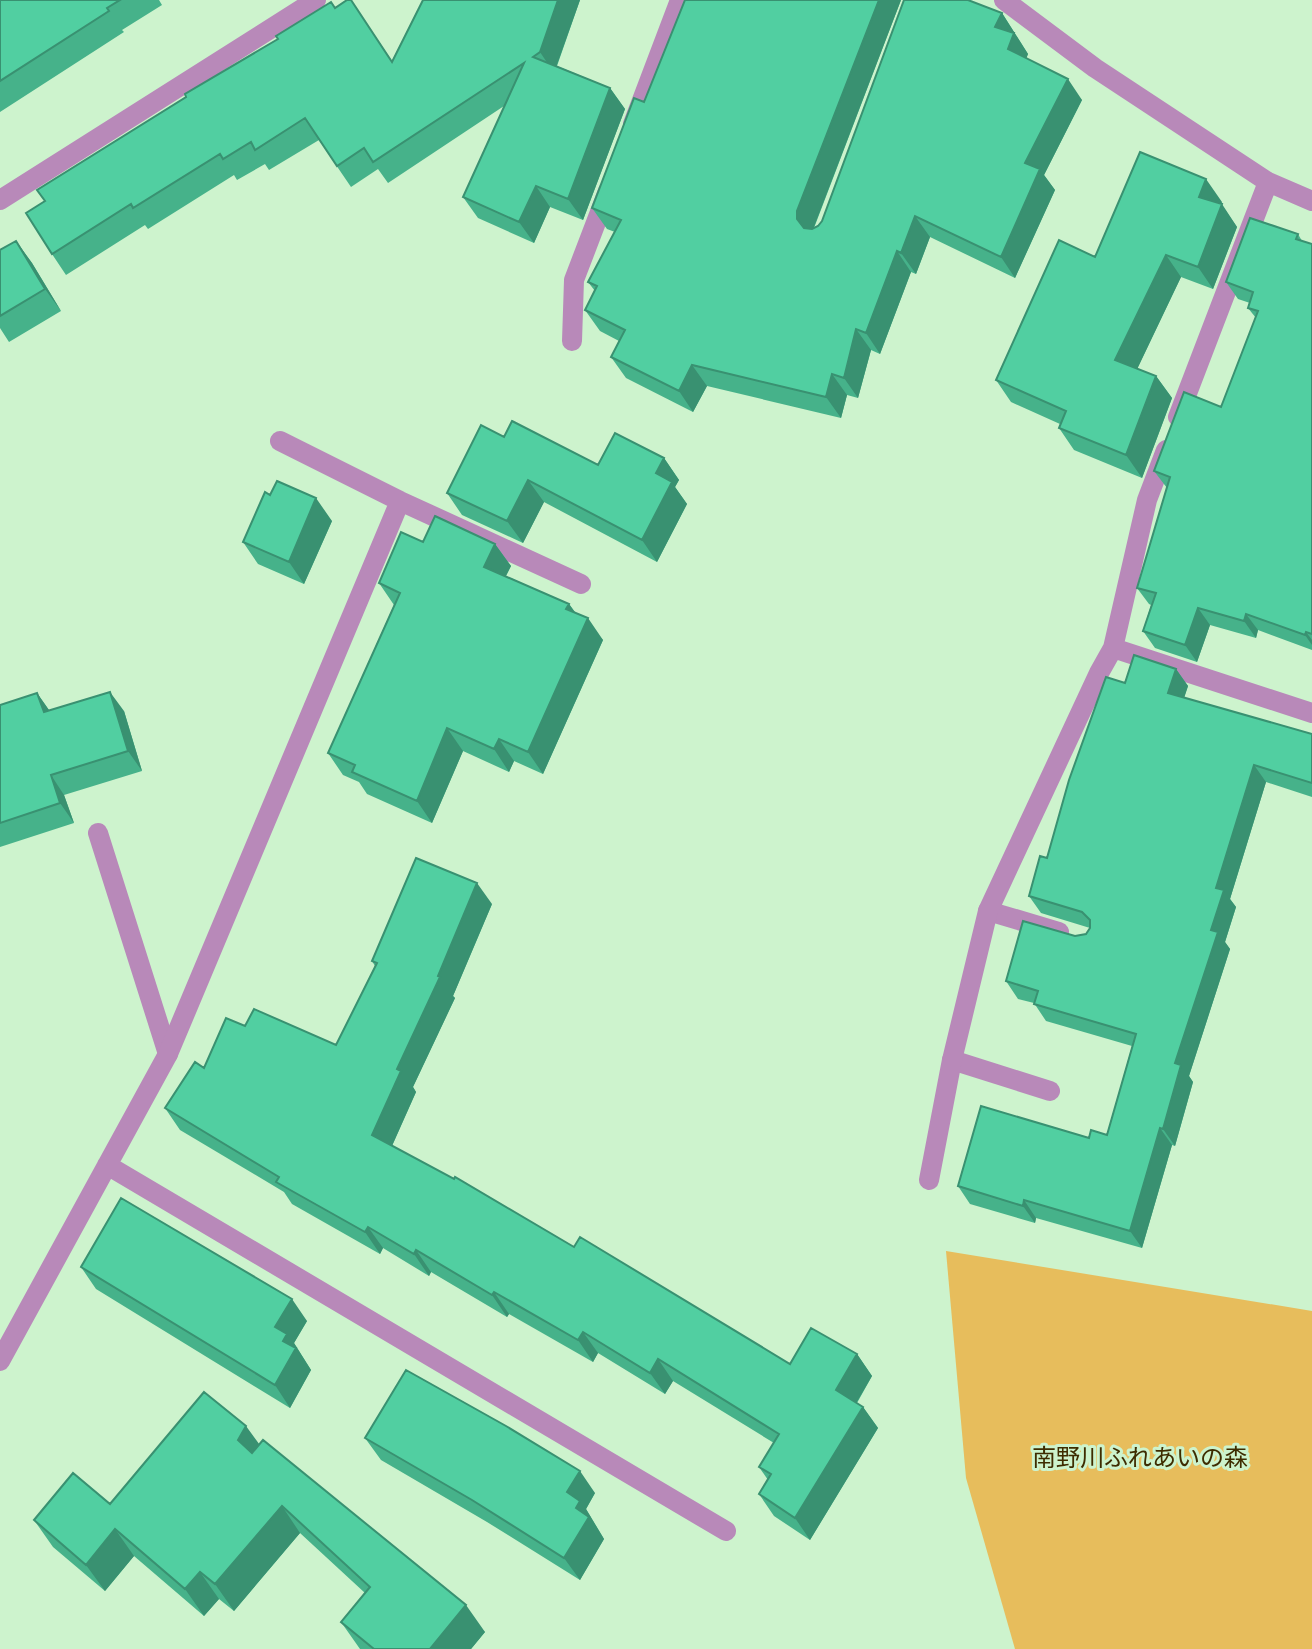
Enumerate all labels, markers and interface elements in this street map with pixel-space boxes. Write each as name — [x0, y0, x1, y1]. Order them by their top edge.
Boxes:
park label: 南野川ふれあいの森 — [1032, 1444, 1248, 1472]

